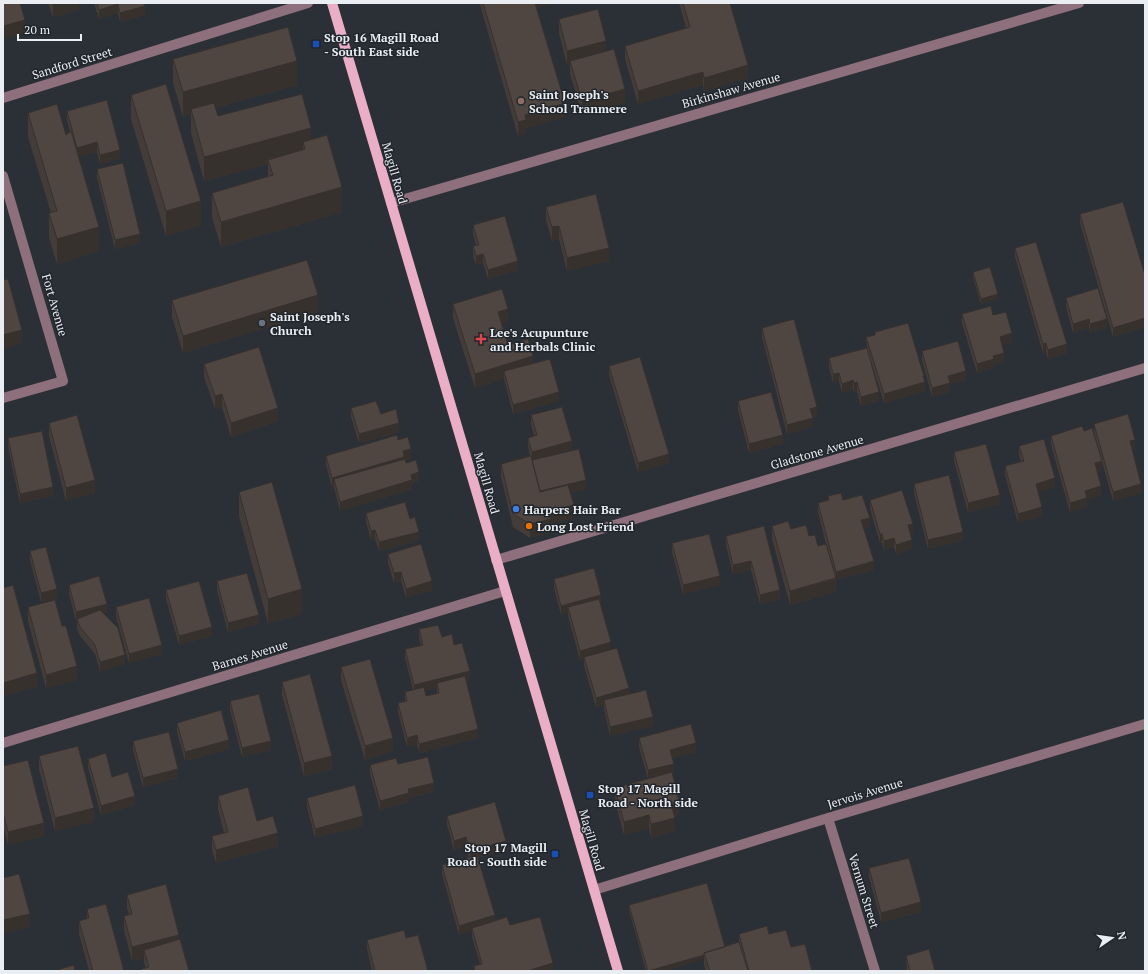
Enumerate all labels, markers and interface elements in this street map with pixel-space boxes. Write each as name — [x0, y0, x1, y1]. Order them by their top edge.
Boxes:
scale bar — [18, 16, 81, 42]
text: 20 m — [24, 22, 51, 37]
place label: Stop 16 Magill Road - South East side — [324, 30, 440, 59]
marker: Stop 16 Magill Road - South East side — [311, 39, 321, 49]
street label: Sandford Street — [30, 44, 114, 82]
street label: Birkinshaw Avenue — [680, 69, 782, 111]
place label: Saint Joseph's School Tranmere — [529, 87, 628, 116]
marker: Saint Joseph's School Tranmere — [516, 96, 526, 106]
street label: Magill Road — [379, 141, 411, 206]
street label: Fort Avenue — [39, 272, 71, 338]
place label: Saint Joseph's Church — [270, 309, 350, 338]
marker: Saint Joseph's Church — [257, 318, 267, 328]
place label: Lee's Acupunture and Herbals Clinic — [490, 325, 596, 354]
marker: Lee's Acupunture and Herbals Clinic — [475, 333, 487, 345]
street label: Gladstone Avenue — [769, 432, 865, 472]
street label: Magill Road — [471, 451, 503, 516]
place label: Harpers Hair Bar — [524, 502, 621, 517]
marker: Harpers Hair Bar — [511, 504, 521, 514]
place label: Long Lost Friend — [537, 519, 635, 534]
marker: Long Lost Friend — [524, 521, 534, 531]
street label: Barnes Avenue — [210, 636, 290, 674]
street label: Jervois Avenue — [825, 774, 905, 812]
place label: Stop 17 Magill Road - North side — [598, 781, 698, 810]
marker: Stop 17 Magill Road - North side — [585, 790, 595, 800]
street label: Magill Road — [576, 808, 608, 873]
place label: Stop 17 Magill Road - South side — [447, 840, 548, 869]
marker: Stop 17 Magill Road - South side — [550, 849, 560, 859]
street label: Vernum Street — [846, 852, 883, 931]
north arrow — [1092, 918, 1132, 958]
text: N — [1114, 930, 1130, 942]

